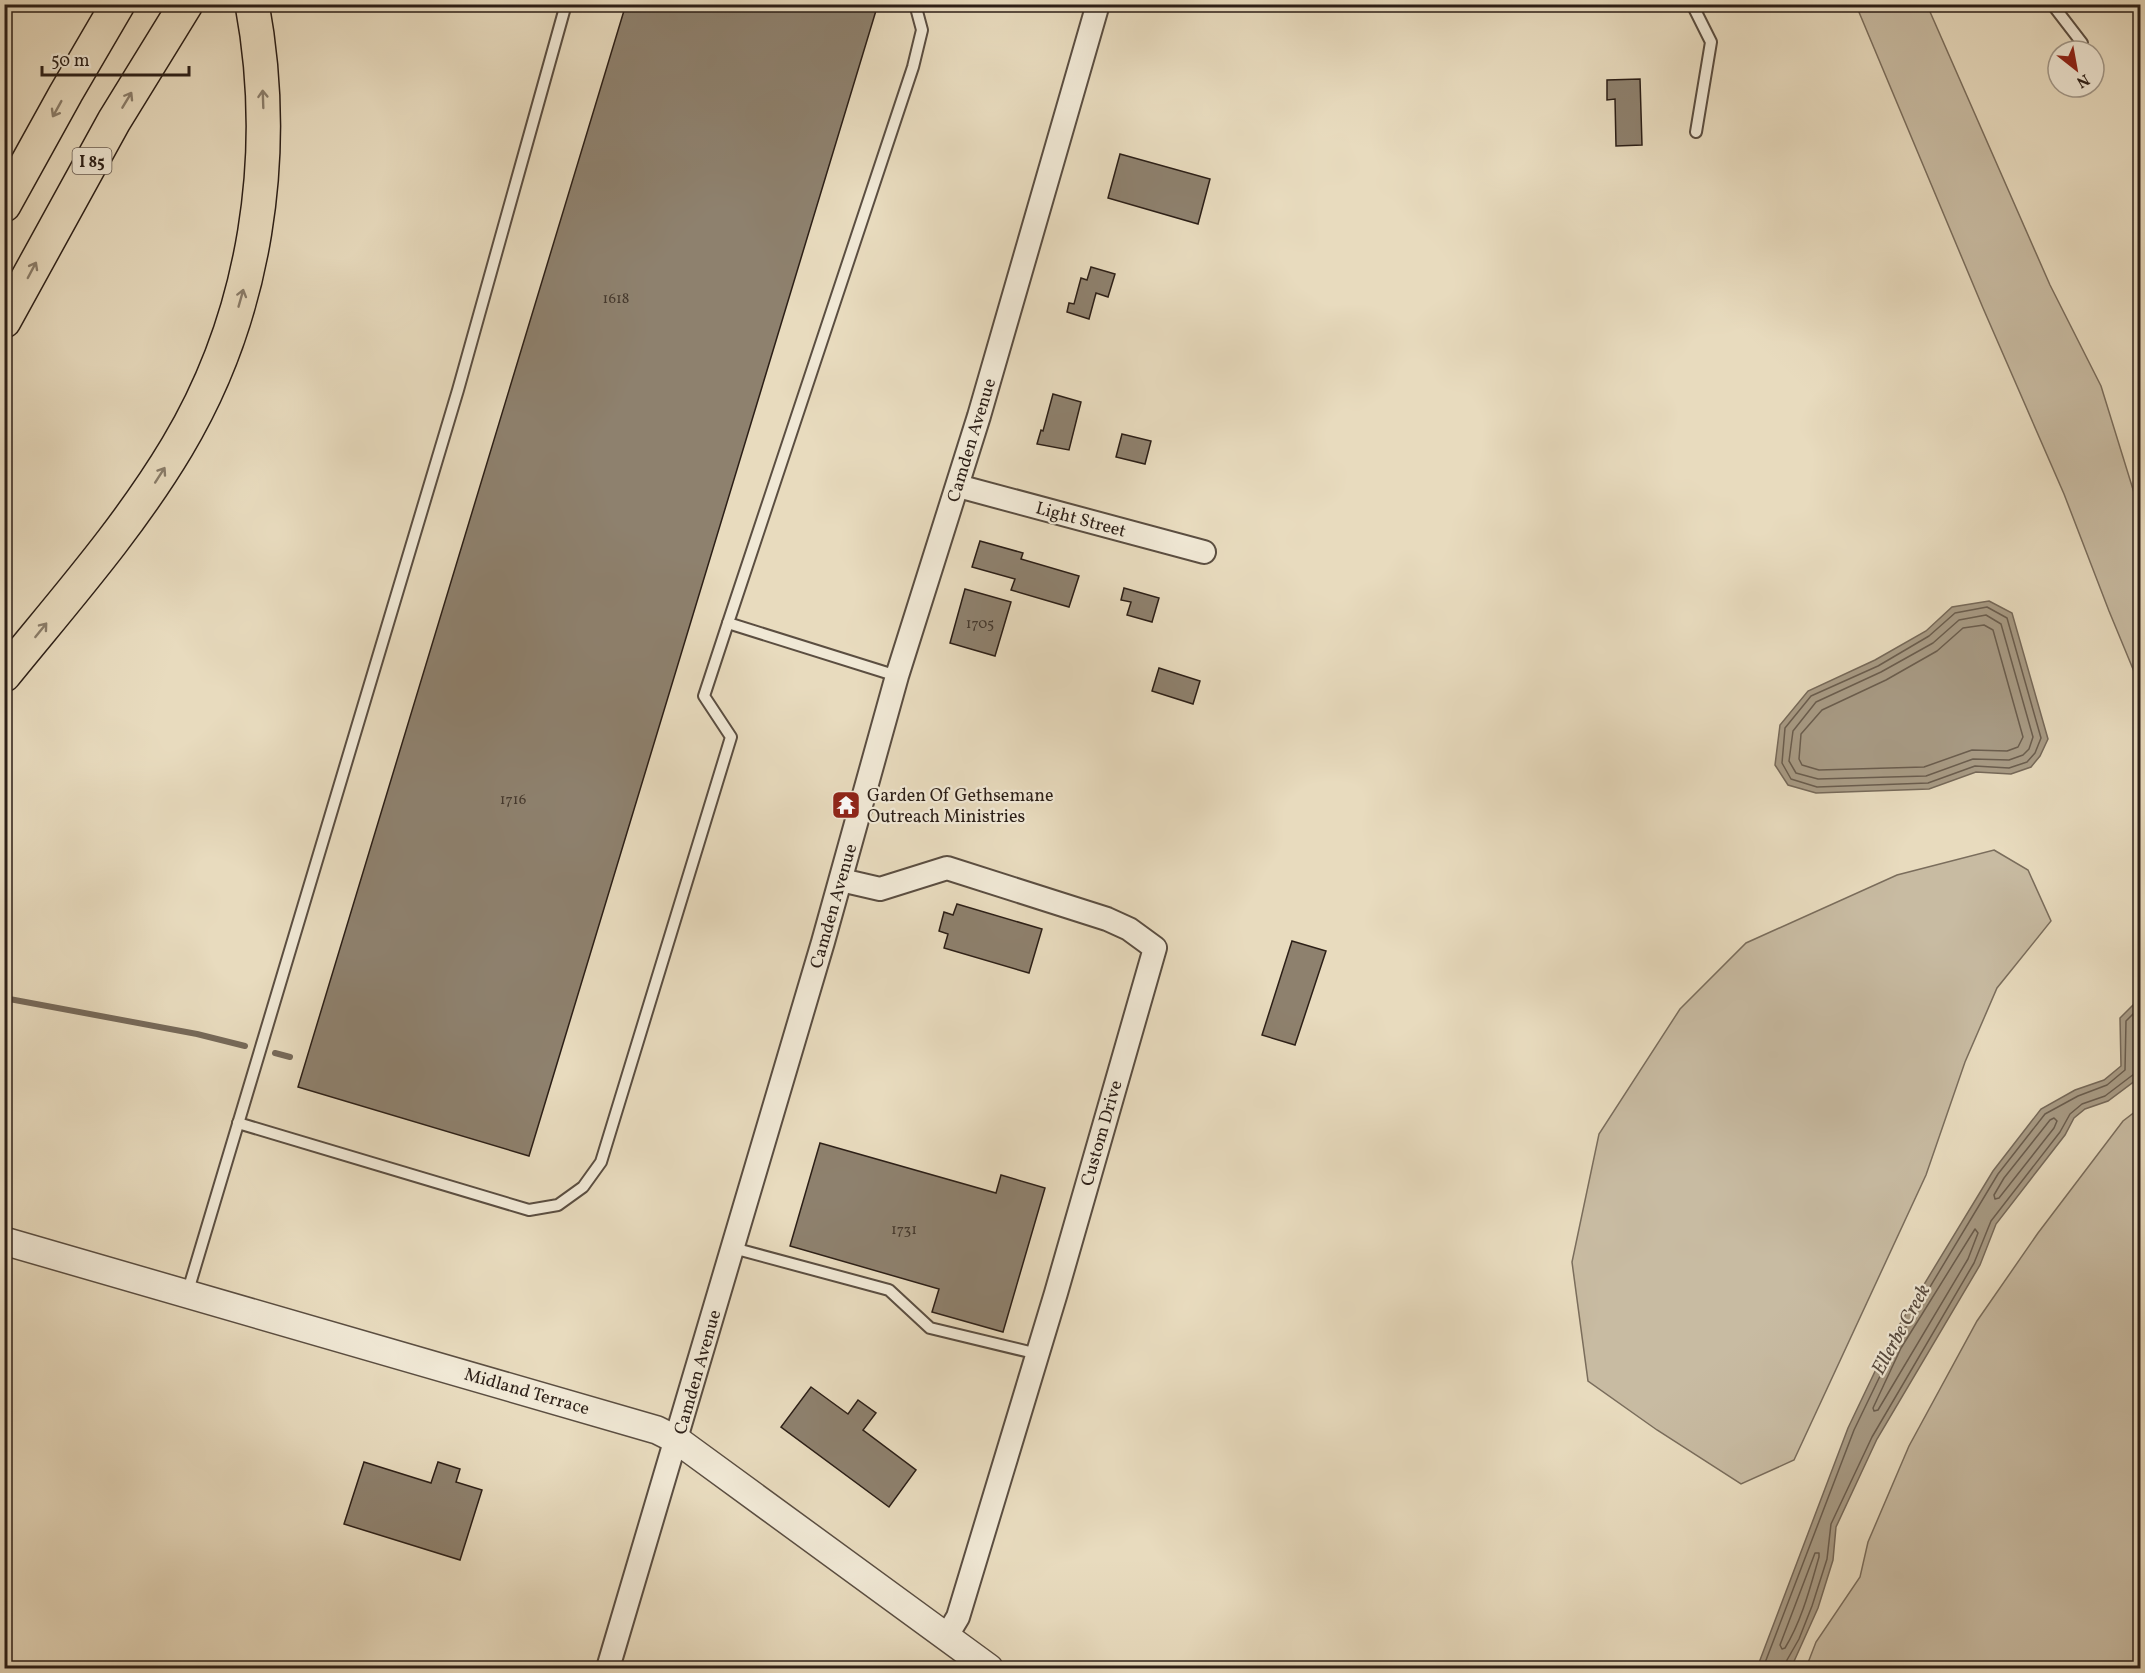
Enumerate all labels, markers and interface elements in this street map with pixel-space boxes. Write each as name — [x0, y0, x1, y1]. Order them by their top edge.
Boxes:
scale bar — [42, 39, 189, 77]
north arrow — [2046, 39, 2106, 99]
text: 50 m — [51, 49, 90, 74]
text: N — [2072, 68, 2093, 93]
one-way arrow — [258, 89, 269, 109]
one-way arrow — [121, 92, 133, 109]
one-way arrow — [51, 100, 62, 118]
road number: I 85 — [72, 148, 112, 174]
one-way arrow — [26, 262, 38, 279]
one-way arrow — [236, 289, 247, 308]
house number: 1618 — [603, 289, 629, 310]
street label: Camden Avenue — [942, 375, 1003, 506]
one-way arrow — [154, 467, 166, 484]
street label: Light Street — [1033, 496, 1129, 544]
house number: 1705 — [966, 614, 994, 635]
one-way arrow — [35, 622, 48, 638]
place label: Garden Of Gethsemane Outreach Ministries — [867, 784, 1054, 830]
temple icon: Garden Of Gethsemane Outreach Ministries — [830, 789, 862, 821]
house number: 1716 — [500, 790, 526, 811]
street label: Camden Avenue — [805, 841, 864, 972]
street label: Custom Drive — [1075, 1078, 1129, 1189]
house number: 1731 — [891, 1220, 917, 1241]
water label: Ellerbe Creek — [1865, 1280, 1938, 1380]
street label: Camden Avenue — [669, 1307, 728, 1438]
street label: Midland Terrace — [461, 1363, 592, 1422]

